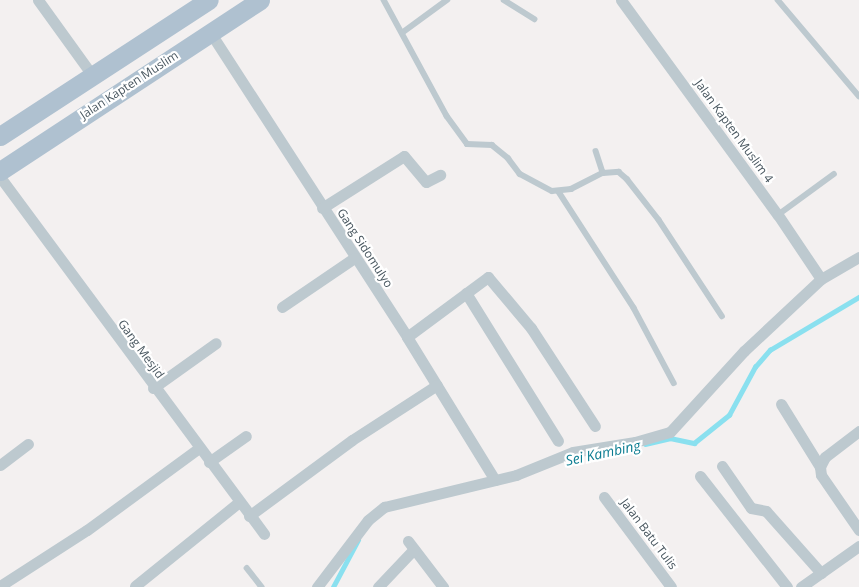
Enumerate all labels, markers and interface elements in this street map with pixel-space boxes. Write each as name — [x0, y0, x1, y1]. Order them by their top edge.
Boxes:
street label: Jalan Kapten Muslim — [77, 48, 181, 122]
street label: Jalan Kapten Muslim 4 — [692, 77, 776, 185]
street label: Gang Sidomulyo — [334, 206, 396, 290]
street label: Gang Mesjid — [115, 317, 167, 381]
water label: Sei Kambing — [564, 437, 642, 469]
street label: Jalan Batu Tulis — [618, 496, 680, 572]

